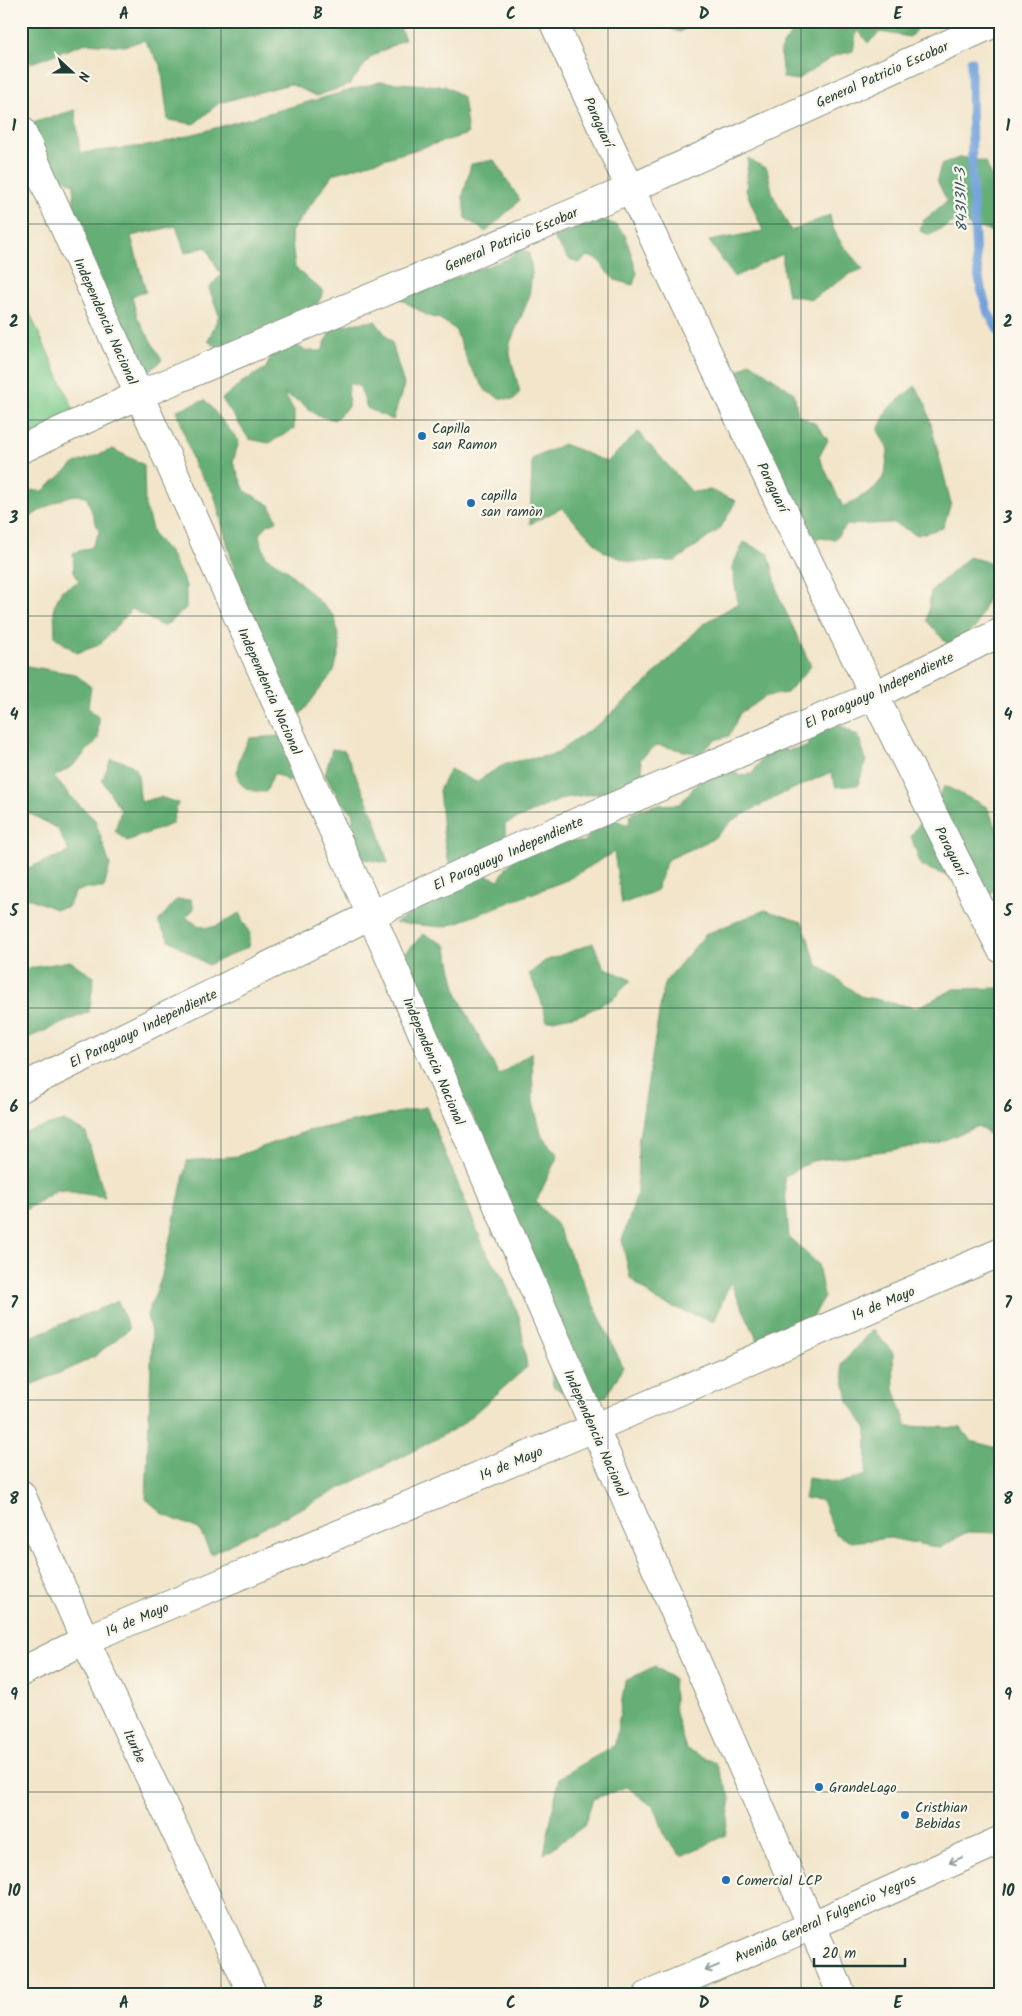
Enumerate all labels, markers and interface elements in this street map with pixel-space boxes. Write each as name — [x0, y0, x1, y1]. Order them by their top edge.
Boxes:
text: A — [119, 2, 129, 27]
text: B — [313, 2, 323, 27]
text: C — [506, 2, 516, 27]
text: D — [699, 2, 710, 27]
text: E — [894, 2, 904, 27]
street label: General Patricio Escobar — [813, 35, 954, 114]
north arrow — [48, 48, 98, 98]
text: N — [71, 68, 95, 85]
street label: Paraguarí — [577, 94, 620, 154]
text: 1 — [12, 114, 17, 139]
text: 1 — [1006, 114, 1011, 139]
water label: 8431311-3 — [949, 165, 975, 232]
street label: General Patricio Escobar — [441, 201, 583, 278]
street label: Independencia Nacional — [67, 254, 143, 389]
text: 2 — [9, 310, 19, 335]
text: 2 — [1003, 310, 1013, 335]
place label: Capilla san Ramon — [432, 418, 497, 456]
marker: Capilla san Ramon — [416, 430, 428, 442]
street label: Paraguarí — [751, 459, 795, 519]
place label: capilla san ramòn — [481, 485, 543, 523]
marker: capilla san ramòn — [465, 497, 477, 509]
text: 3 — [9, 506, 19, 531]
text: 3 — [1003, 506, 1013, 531]
street label: Independencia Nacional — [231, 624, 307, 759]
street label: El Paraguayo Independiente — [801, 646, 958, 735]
text: 4 — [10, 703, 19, 728]
text: 4 — [1004, 703, 1013, 728]
street label: El Paraguayo Independiente — [430, 811, 588, 897]
street label: Paraguarí — [928, 823, 973, 883]
text: 5 — [9, 899, 20, 924]
text: 5 — [1003, 899, 1014, 924]
street label: El Paraguayo Independiente — [66, 983, 222, 1074]
street label: Independencia Nacional — [396, 994, 470, 1129]
text: 6 — [10, 1095, 19, 1120]
text: 6 — [1004, 1095, 1013, 1120]
street label: 14 de Mayo — [848, 1281, 919, 1327]
text: 7 — [10, 1291, 18, 1316]
text: 7 — [1004, 1291, 1012, 1316]
street label: Independencia Nacional — [557, 1366, 633, 1501]
street label: 14 de Mayo — [476, 1441, 547, 1487]
text: 8 — [9, 1487, 19, 1512]
text: 8 — [1003, 1487, 1013, 1512]
street label: 14 de Mayo — [102, 1597, 173, 1643]
text: 9 — [10, 1683, 18, 1708]
text: 9 — [1004, 1683, 1012, 1708]
street label: Iturbe — [117, 1726, 152, 1767]
place label: GrandeLago — [829, 1777, 897, 1799]
marker: GrandeLago — [813, 1781, 825, 1793]
place label: Cristhian Bebidas — [915, 1797, 968, 1835]
marker: Cristhian Bebidas — [899, 1809, 911, 1821]
one-way arrow — [949, 1856, 964, 1866]
street label: Avenida General Fulgencio Yegros — [731, 1869, 920, 1969]
place label: Comercial LCP — [736, 1870, 822, 1892]
marker: Comercial LCP — [720, 1874, 732, 1886]
text: 10 — [7, 1879, 21, 1904]
text: 10 — [1001, 1879, 1015, 1904]
scale bar — [814, 1936, 906, 1968]
text: 20 m — [822, 1942, 856, 1966]
one-way arrow — [704, 1964, 720, 1973]
text: A — [119, 1991, 129, 2016]
text: B — [313, 1991, 323, 2016]
text: C — [506, 1991, 516, 2016]
text: D — [699, 1991, 710, 2016]
text: E — [894, 1991, 904, 2016]

